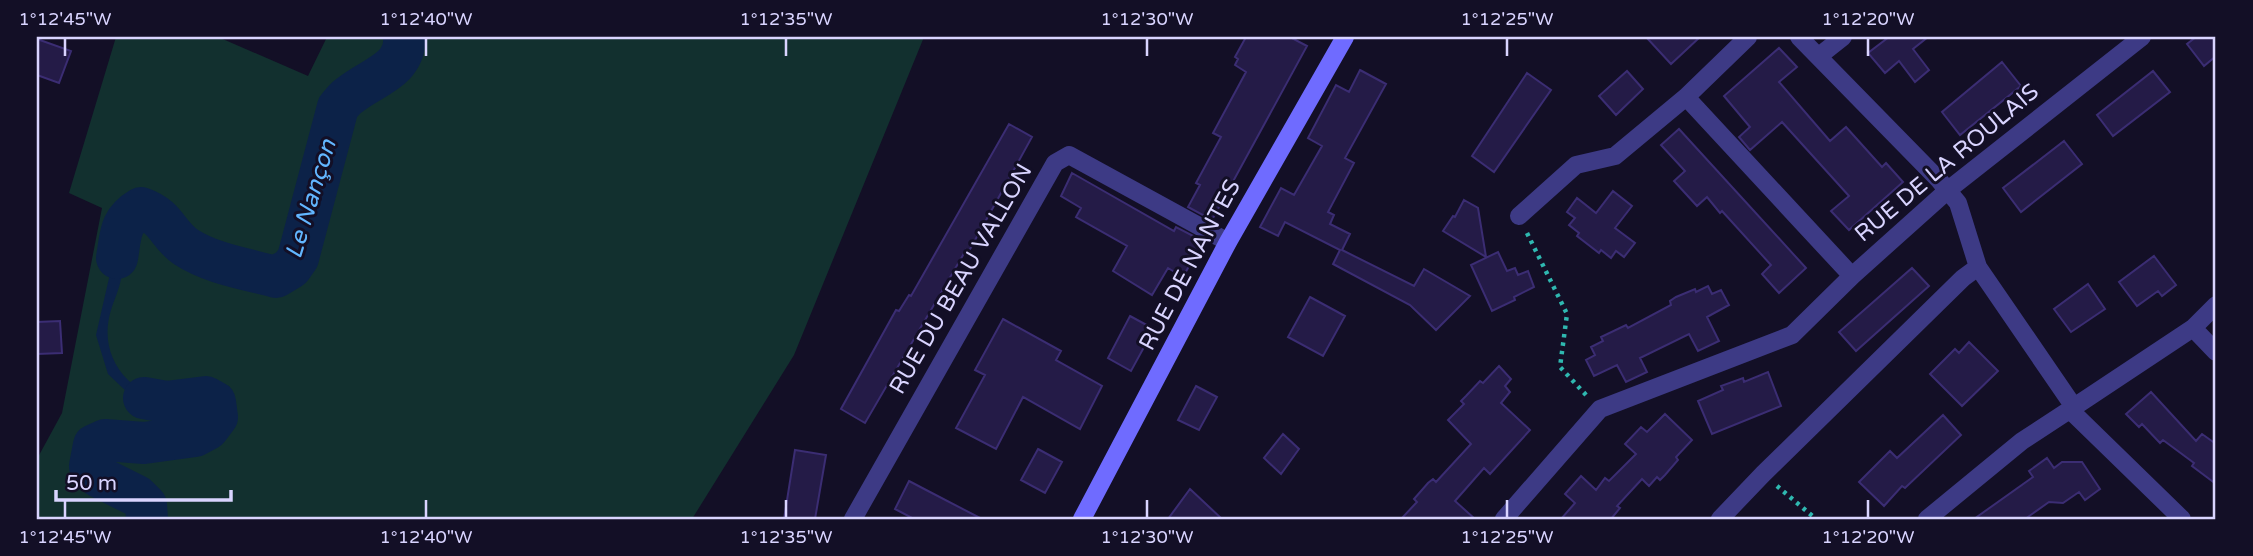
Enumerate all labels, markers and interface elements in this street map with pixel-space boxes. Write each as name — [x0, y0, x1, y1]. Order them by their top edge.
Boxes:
text: 1°12'45"W — [19, 8, 111, 30]
text: 1°12'40"W — [380, 8, 472, 30]
text: 1°12'35"W — [740, 8, 832, 30]
text: 1°12'30"W — [1101, 8, 1193, 30]
text: 1°12'25"W — [1461, 8, 1553, 30]
text: 1°12'20"W — [1822, 8, 1914, 30]
street label: RUE DE LA ROULAIS — [1849, 78, 2045, 248]
water label: Le Nançon — [279, 135, 343, 262]
street label: RUE DU BEAU VALLON — [883, 159, 1039, 399]
street label: RUE DE NANTES — [1133, 175, 1247, 355]
scale bar — [56, 458, 231, 502]
text: 50 m — [66, 471, 117, 496]
text: 1°12'45"W — [19, 526, 111, 548]
text: 1°12'40"W — [380, 526, 472, 548]
text: 1°12'35"W — [740, 526, 832, 548]
text: 1°12'30"W — [1101, 526, 1193, 548]
text: 1°12'25"W — [1461, 526, 1553, 548]
text: 1°12'20"W — [1822, 526, 1914, 548]

